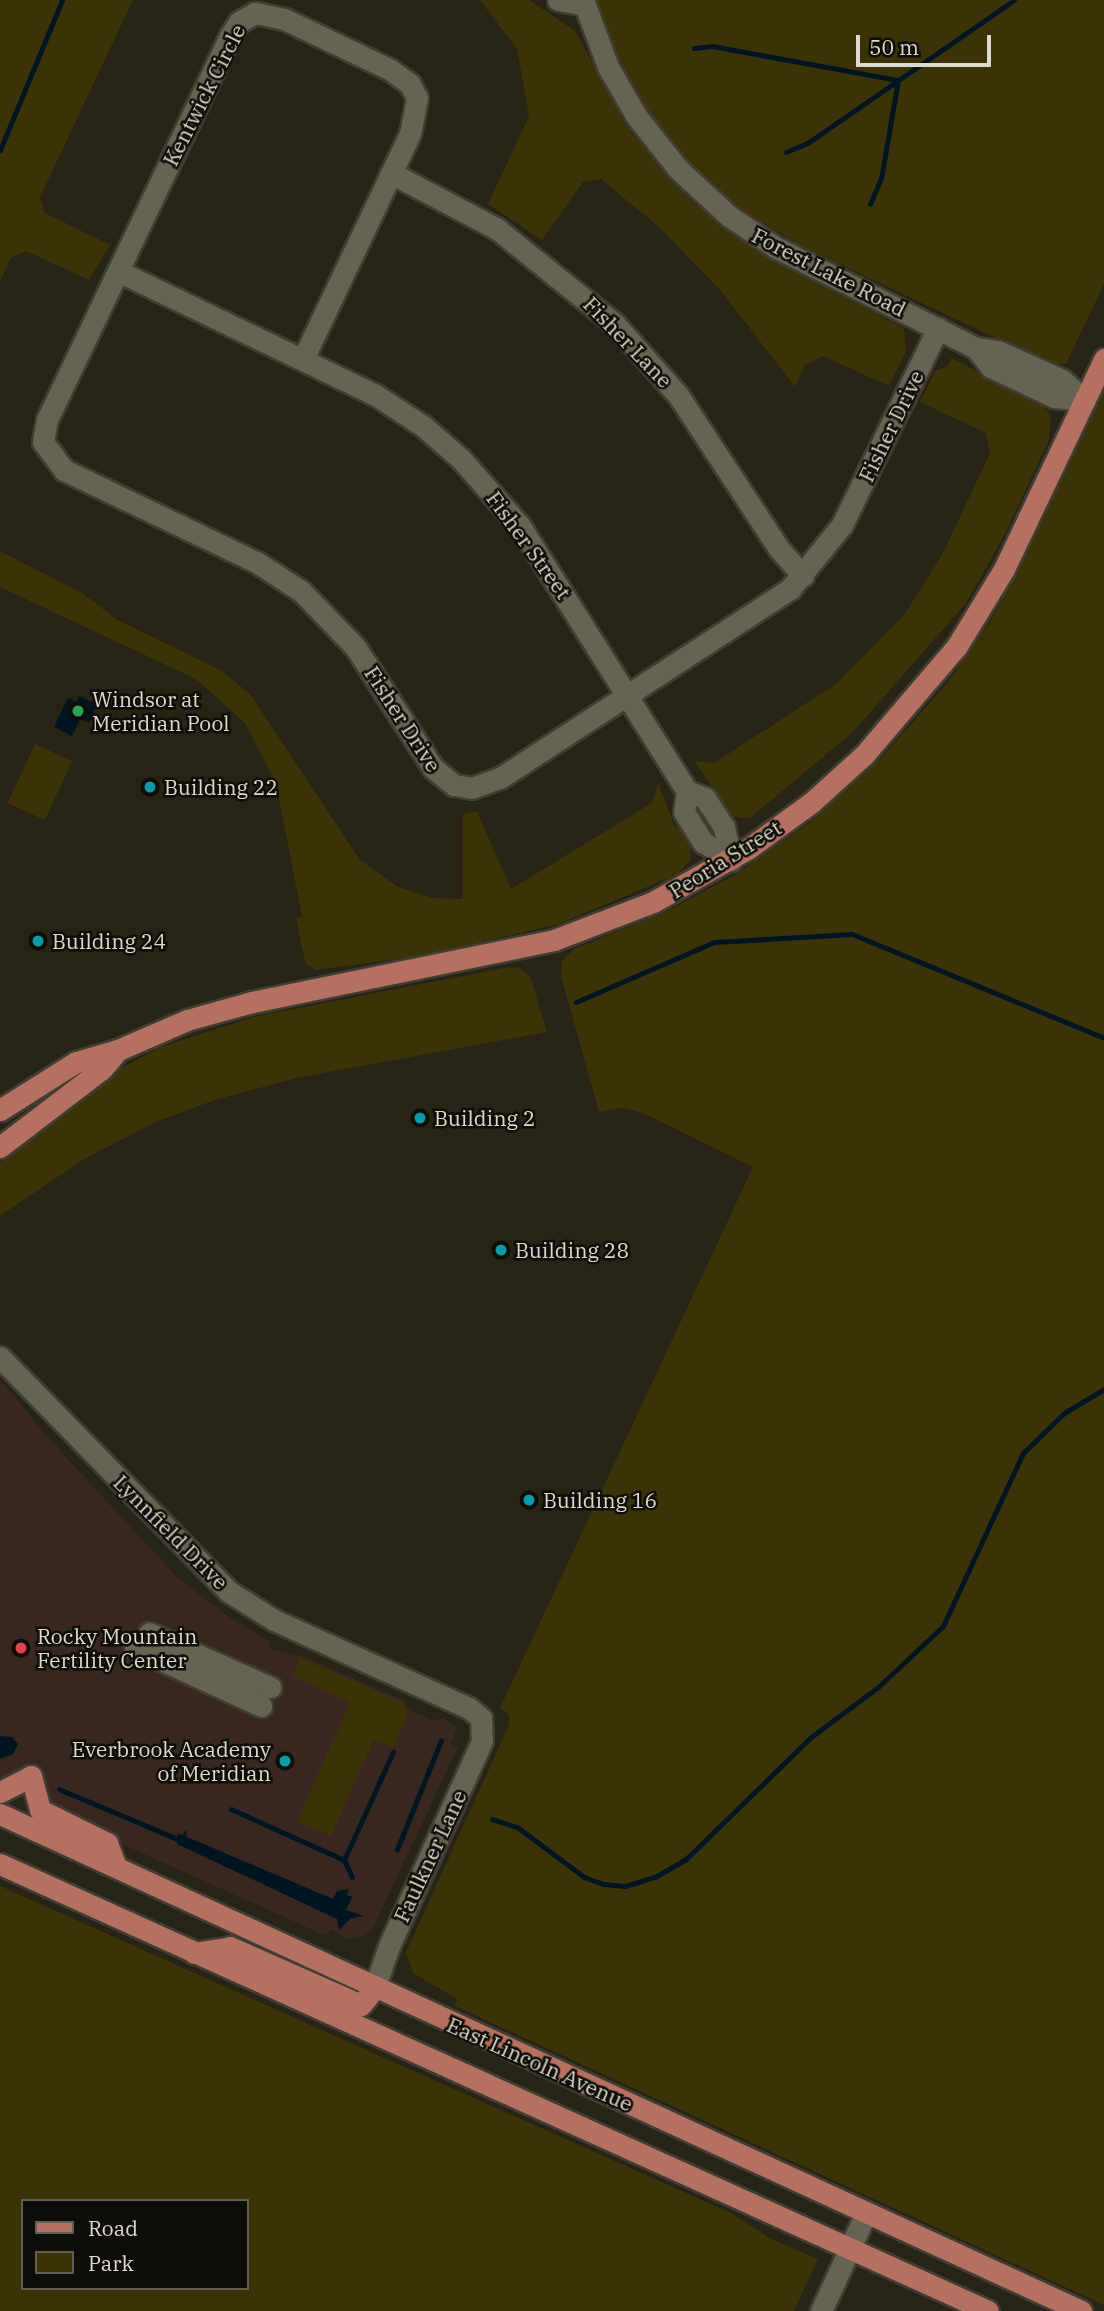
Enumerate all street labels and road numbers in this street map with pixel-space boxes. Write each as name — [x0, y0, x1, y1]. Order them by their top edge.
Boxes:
street label: Kentwick Circle — [158, 20, 250, 170]
street label: Forest Lake Road — [748, 222, 910, 322]
street label: Fisher Lane — [578, 291, 678, 393]
street label: Fisher Drive — [853, 366, 929, 486]
street label: Fisher Street — [481, 486, 577, 604]
street label: Fisher Drive — [359, 661, 447, 777]
street label: Peoria Street — [664, 815, 786, 903]
street label: Lynnfield Drive — [109, 1470, 233, 1594]
street label: Faulkner Lane — [388, 1786, 472, 1926]
street label: East Lincoln Avenue — [443, 2012, 637, 2116]

